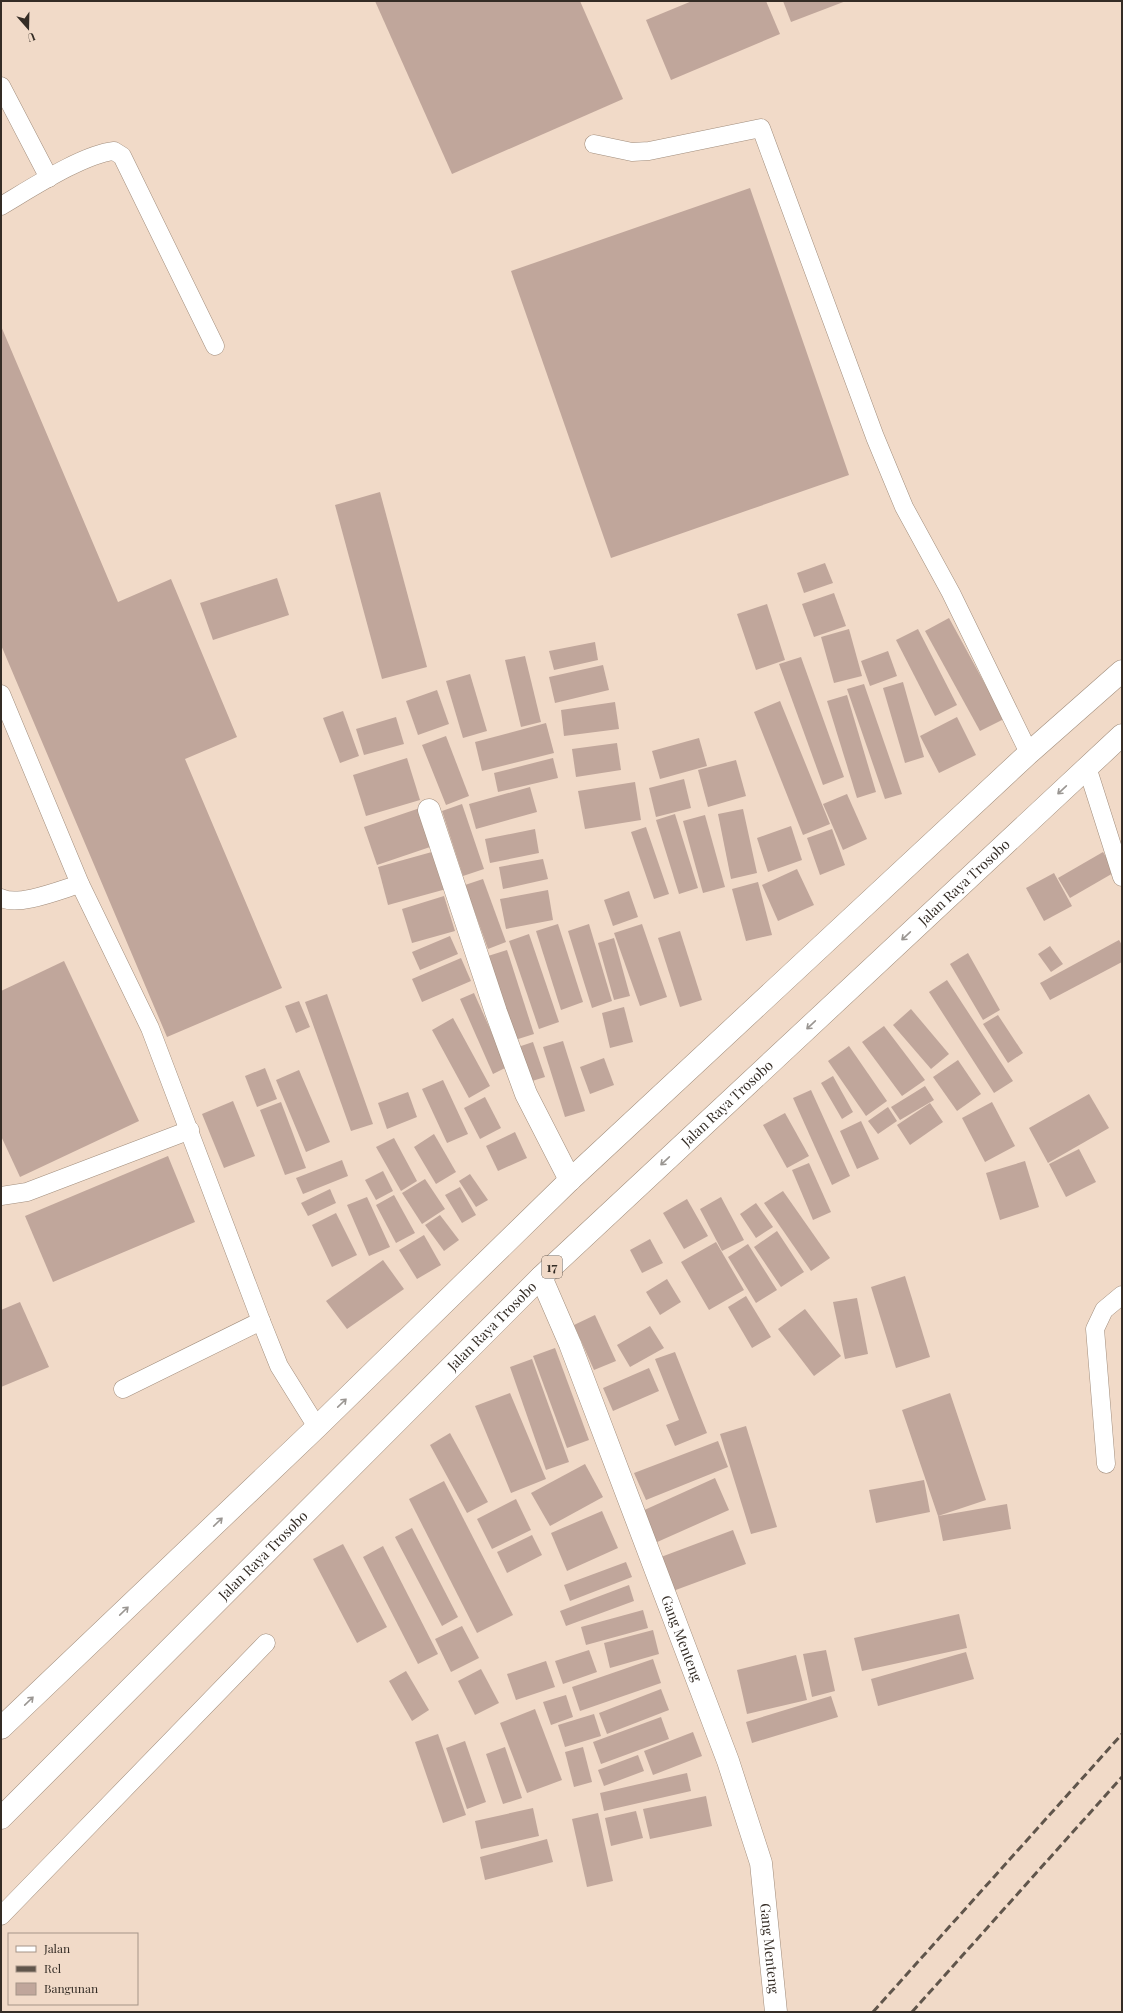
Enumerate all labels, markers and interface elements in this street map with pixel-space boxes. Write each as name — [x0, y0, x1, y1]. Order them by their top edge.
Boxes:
north arrow — [8, 8, 48, 48]
text: U — [25, 30, 38, 46]
one-way arrow — [1057, 785, 1067, 794]
street label: Jalan Raya Trosobo — [913, 834, 1014, 930]
one-way arrow — [901, 931, 911, 941]
one-way arrow — [806, 1020, 816, 1029]
street label: Jalan Raya Trosobo — [676, 1055, 777, 1151]
one-way arrow — [660, 1156, 670, 1166]
road number: 17 — [542, 1256, 562, 1278]
street label: Jalan Raya Trosobo — [442, 1277, 541, 1375]
one-way arrow — [337, 1398, 347, 1408]
street label: Jalan Raya Trosobo — [213, 1506, 312, 1605]
one-way arrow — [213, 1517, 223, 1526]
street label: Gang Menteng — [657, 1592, 707, 1685]
one-way arrow — [118, 1607, 128, 1616]
one-way arrow — [24, 1696, 34, 1706]
street label: Gang Menteng — [756, 1902, 784, 1995]
legend — [8, 1933, 138, 2005]
text: Jalan — [43, 1940, 70, 1956]
text: Rel — [44, 1960, 62, 1976]
text: Bangunan — [44, 1980, 98, 1996]

